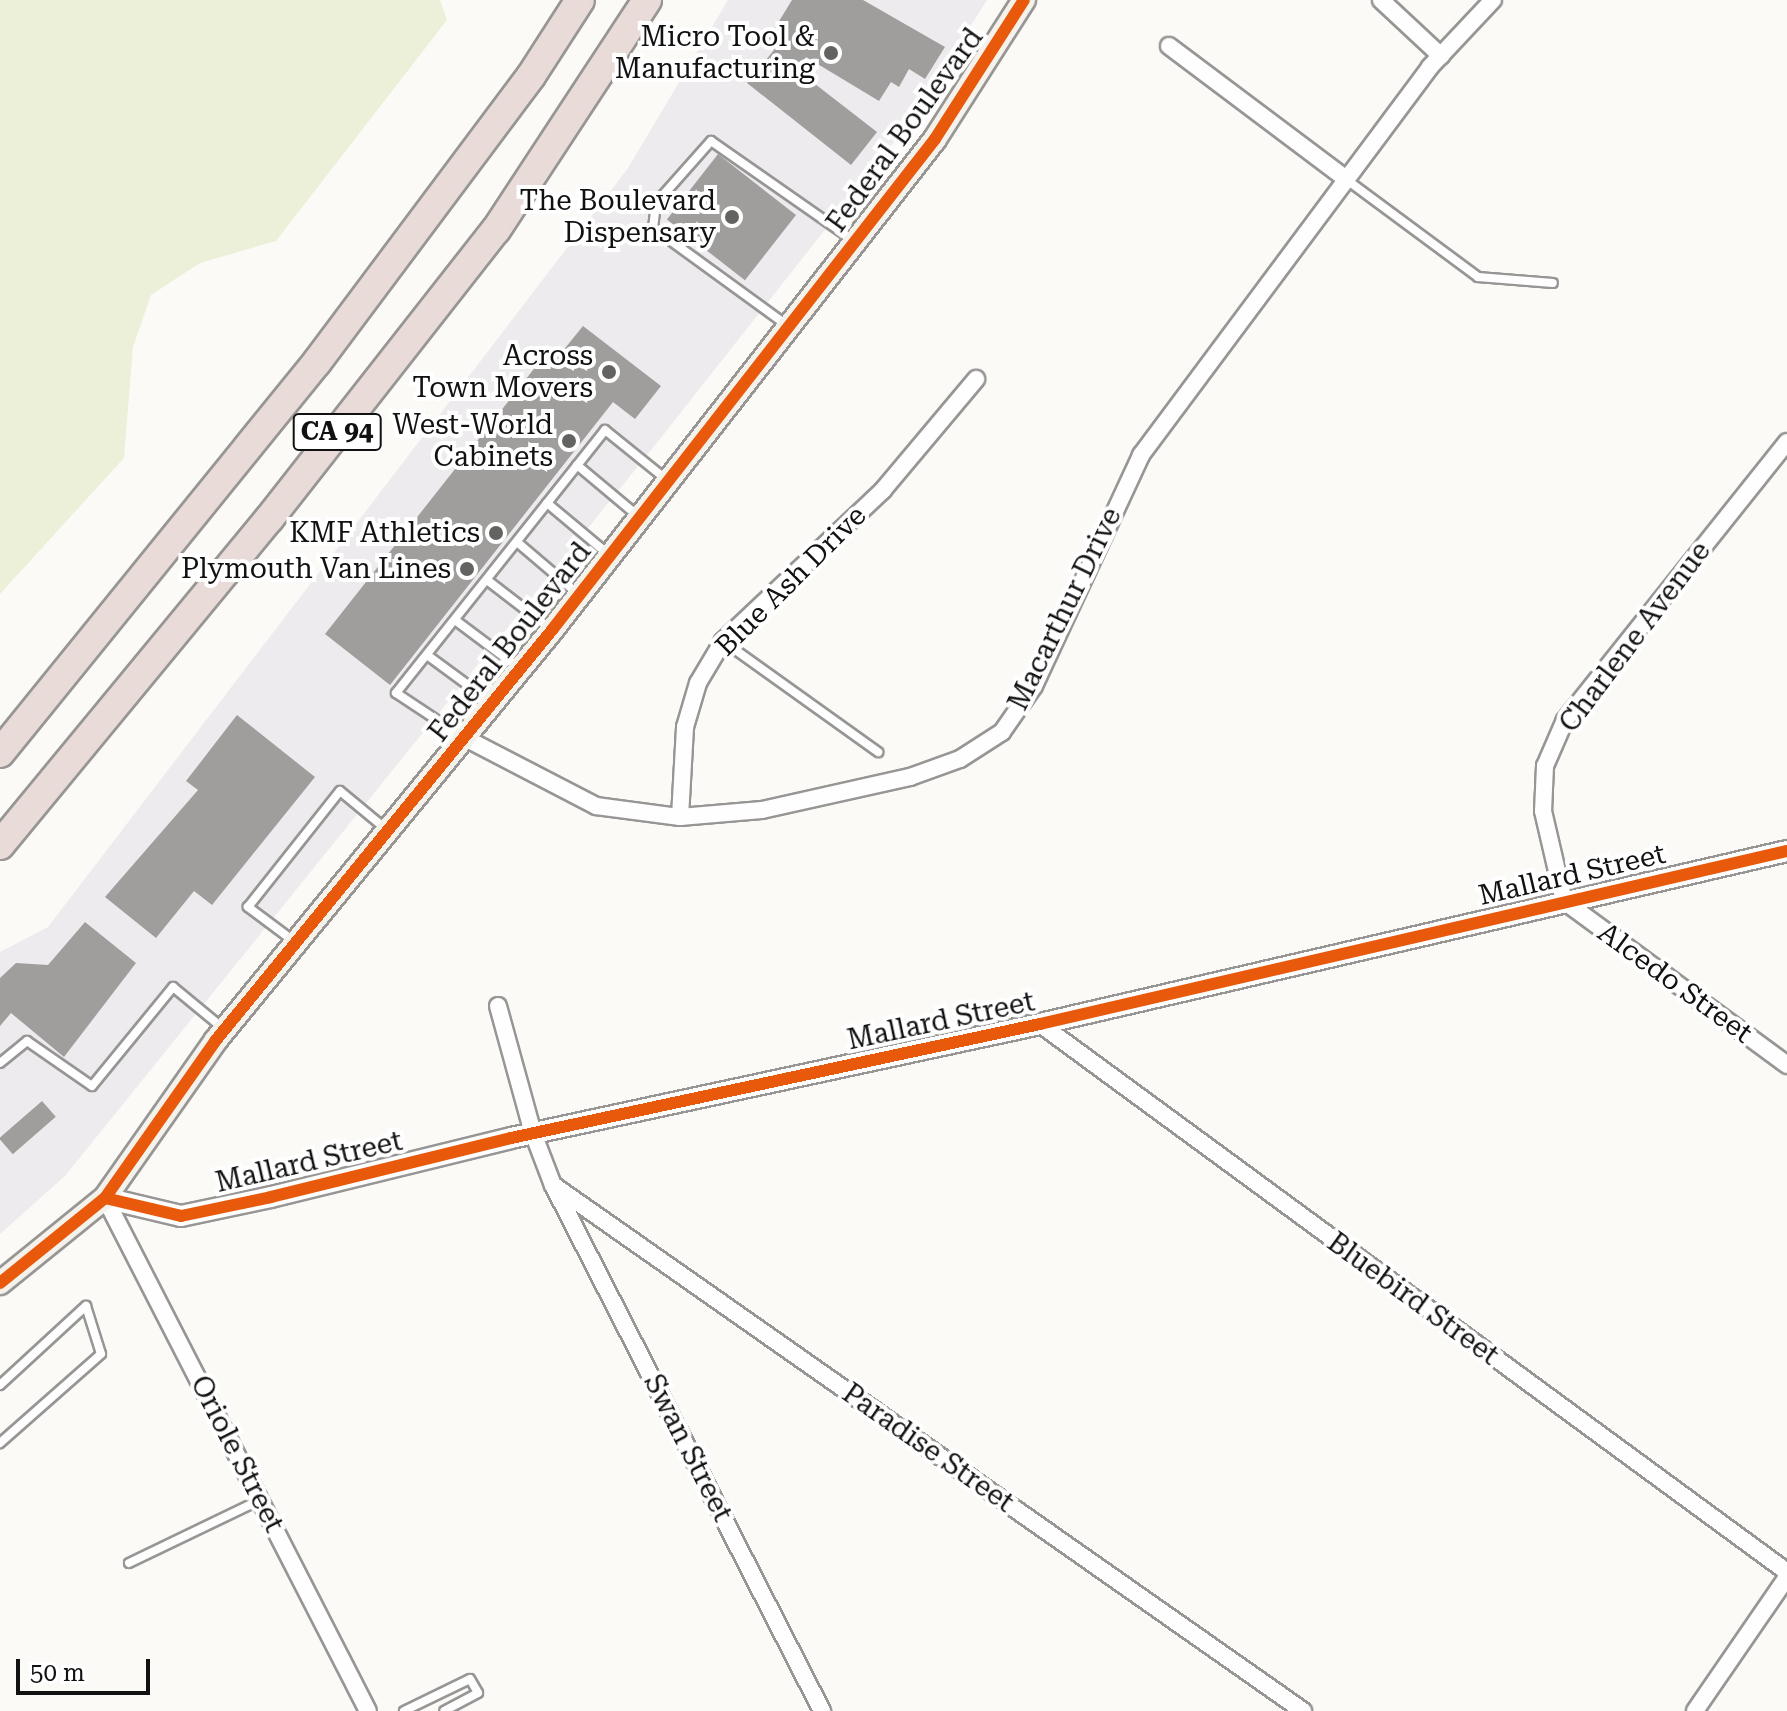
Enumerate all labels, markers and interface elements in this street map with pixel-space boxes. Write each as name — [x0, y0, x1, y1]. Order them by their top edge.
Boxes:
place label: Micro Tool & Manufacturing — [615, 20, 815, 86]
street label: Federal Boulevard — [820, 22, 990, 238]
marker: Micro Tool & Manufacturing — [822, 44, 840, 62]
place label: The Boulevard Dispensary — [519, 184, 716, 250]
marker: The Boulevard Dispensary — [723, 208, 741, 226]
place label: Across Town Movers — [412, 339, 593, 405]
marker: Across Town Movers — [600, 363, 618, 381]
place label: West-World Cabinets — [393, 408, 553, 474]
road number: CA 94 — [291, 410, 383, 454]
marker: West-World Cabinets — [560, 432, 578, 450]
street label: Blue Ash Drive — [709, 499, 873, 663]
street label: Macarthur Drive — [1001, 502, 1129, 716]
place label: KMF Athletics — [289, 516, 480, 550]
marker: KMF Athletics — [487, 524, 505, 542]
street label: Charlene Avenue — [1552, 535, 1718, 739]
street label: Federal Boulevard — [422, 536, 598, 748]
place label: Plymouth Van Lines — [181, 552, 451, 586]
marker: Plymouth Van Lines — [458, 560, 476, 578]
street label: Mallard Street — [1475, 837, 1669, 913]
street label: Alcedo Street — [1591, 916, 1759, 1050]
street label: Mallard Street — [844, 985, 1038, 1057]
street label: Mallard Street — [212, 1124, 406, 1200]
street label: Bluebird Street — [1321, 1226, 1505, 1372]
street label: Swan Street — [637, 1369, 739, 1527]
street label: Oriole Street — [183, 1370, 291, 1538]
street label: Paradise Street — [836, 1376, 1020, 1520]
scale bar — [20, 1643, 154, 1693]
text: 50 m — [30, 1659, 85, 1687]

